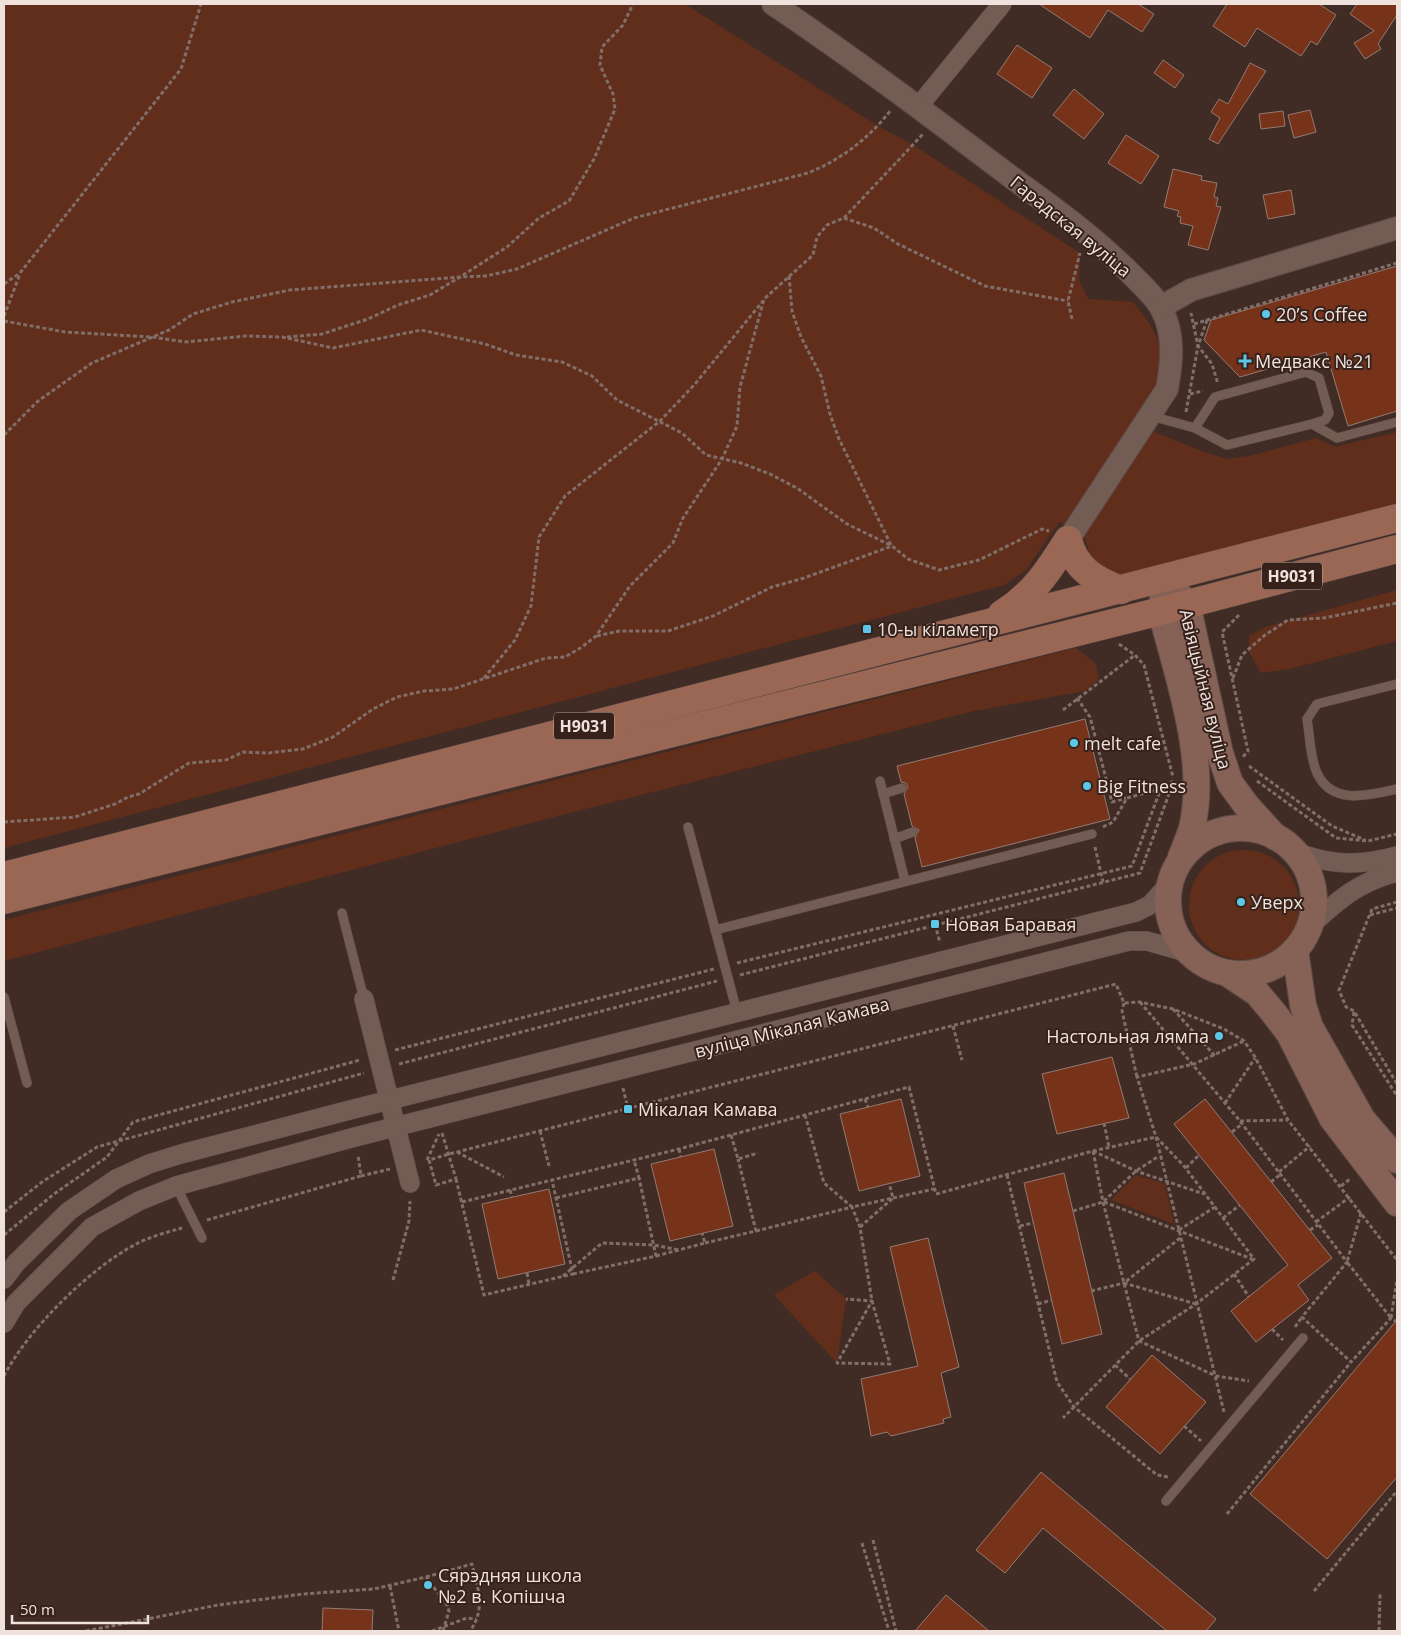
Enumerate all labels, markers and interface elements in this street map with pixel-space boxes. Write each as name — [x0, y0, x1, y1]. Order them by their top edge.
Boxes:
street label: Гарадская вуліца — [1006, 170, 1136, 282]
place label: 20’s Coffee — [1276, 302, 1367, 326]
marker: 20’s Coffee — [1260, 308, 1272, 320]
place label: Медвакс №21 — [1255, 349, 1374, 373]
marker: Медвакс №21 — [1239, 355, 1251, 367]
road number: Н9031 — [1262, 562, 1322, 590]
street label: Авіяцыйная вуліца — [1174, 606, 1238, 772]
place label: 10-ы кіламетр — [877, 617, 999, 641]
marker: 10-ы кіламетр — [861, 623, 873, 635]
road number: Н9031 — [554, 712, 614, 739]
place label: melt cafe — [1084, 731, 1161, 755]
marker: melt cafe — [1068, 737, 1080, 749]
place label: Big Fitness — [1097, 774, 1186, 798]
marker: Big Fitness — [1081, 780, 1093, 792]
place label: Уверх — [1251, 890, 1304, 914]
marker: Уверх — [1235, 896, 1247, 908]
place label: Новая Баравая — [945, 912, 1076, 936]
marker: Новая Баравая — [929, 918, 941, 930]
street label: вуліца Мікалая Камава — [692, 991, 892, 1063]
place label: Настольная лямпа — [1046, 1024, 1209, 1048]
marker: Настольная лямпа — [1213, 1030, 1225, 1042]
place label: Мікалая Камава — [638, 1097, 778, 1121]
marker: Мікалая Камава — [622, 1103, 634, 1115]
place label: Сярэдняя школа №2 в. Копішча — [438, 1563, 582, 1608]
marker: Сярэдняя школа №2 в. Копішча — [422, 1579, 434, 1591]
scale bar — [12, 1592, 149, 1624]
text: 50 m — [20, 1599, 55, 1619]

